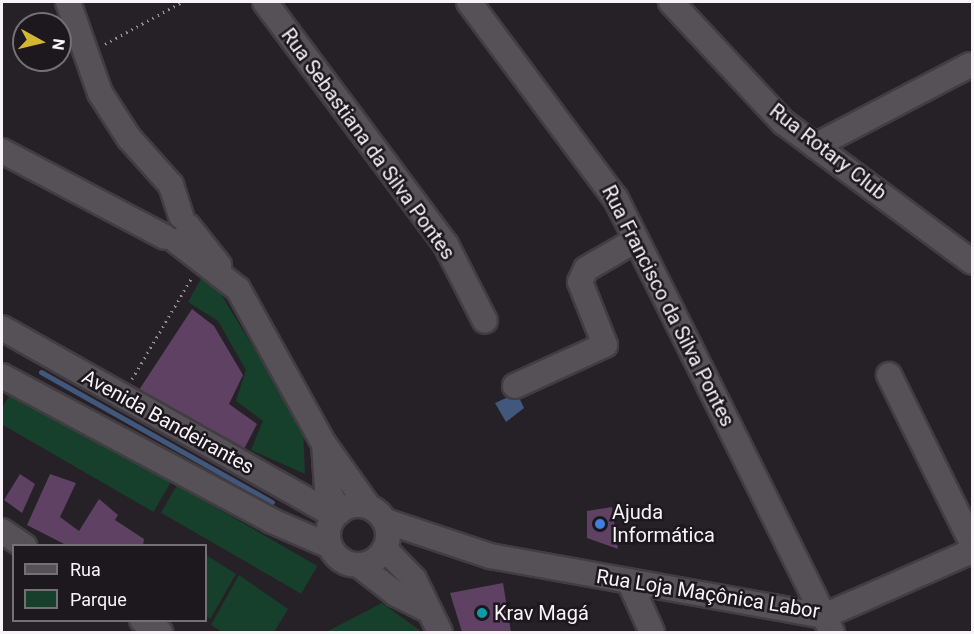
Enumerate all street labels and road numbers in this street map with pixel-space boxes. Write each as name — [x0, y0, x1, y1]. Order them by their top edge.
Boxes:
street label: Rua Sebastiana da Silva Pontes — [276, 24, 460, 264]
street label: Rua Rotary Club — [765, 99, 891, 205]
street label: Rua Francisco da Silva Pontes — [597, 181, 739, 431]
street label: Avenida Bandeirantes — [78, 365, 258, 479]
street label: Rua Loja Maçônica Labor — [595, 565, 821, 623]

